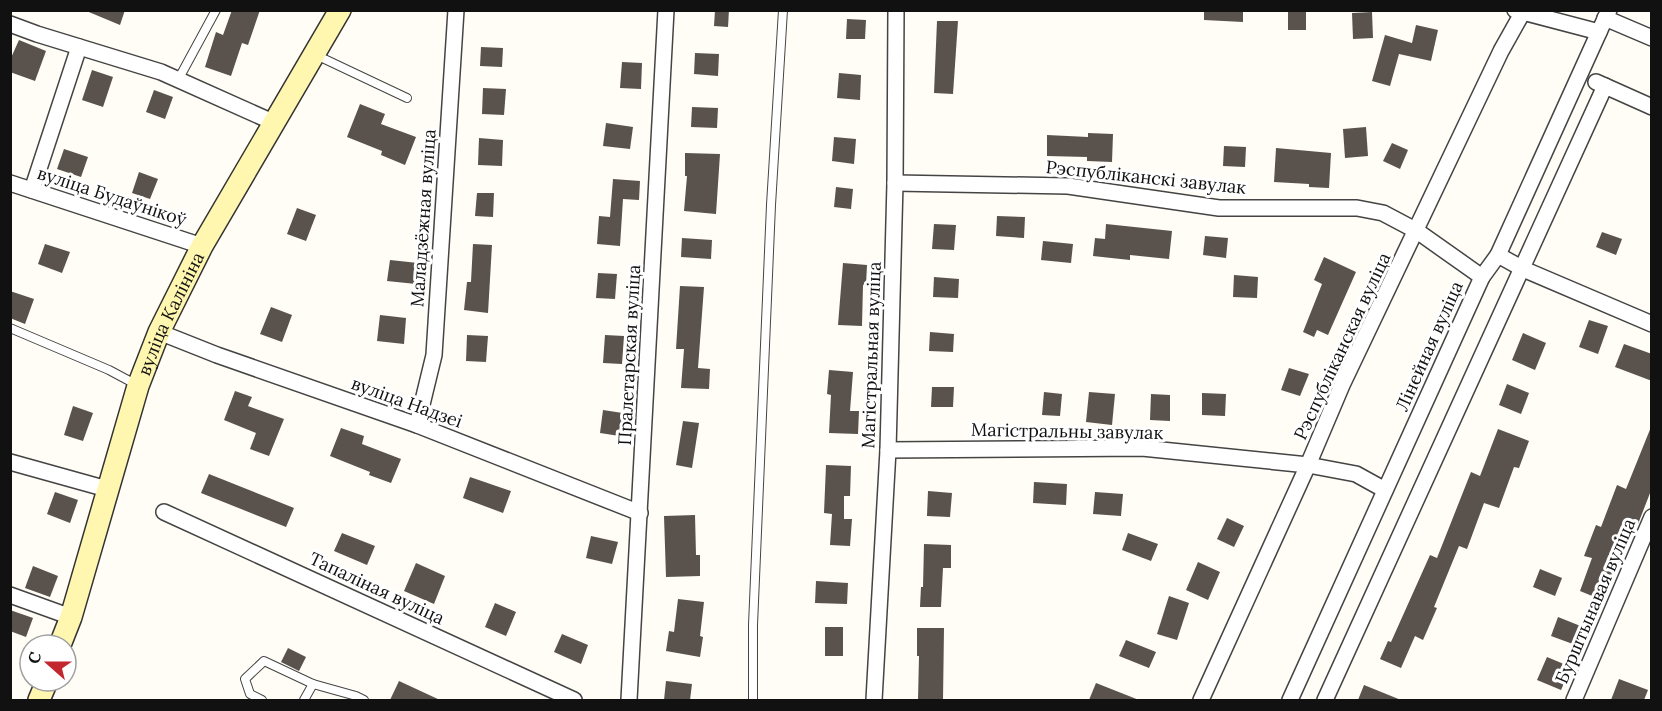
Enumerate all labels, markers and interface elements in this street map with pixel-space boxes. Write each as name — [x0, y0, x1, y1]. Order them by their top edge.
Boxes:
street label: Маладзёжная вуліца — [405, 128, 441, 308]
street label: Рэспубліканскі завулак — [1045, 155, 1248, 199]
street label: вуліца Будаўнікоў — [34, 161, 190, 231]
street label: вуліца Калініна — [132, 248, 209, 379]
street label: Рэспубліканская вуліца — [1288, 249, 1396, 443]
street label: Магістральная вуліца — [856, 261, 886, 449]
street label: Пралетарская вуліца — [613, 264, 645, 446]
street label: Лінейная вуліца — [1390, 278, 1468, 414]
street label: вуліца Надзеі — [348, 371, 466, 433]
street label: Магістральны завулак — [971, 418, 1164, 444]
street label: Бурштынавая вуліца — [1550, 515, 1640, 687]
street label: Тапаліная вуліца — [306, 547, 448, 629]
north arrow — [18, 633, 78, 693]
text: С — [23, 649, 45, 666]

